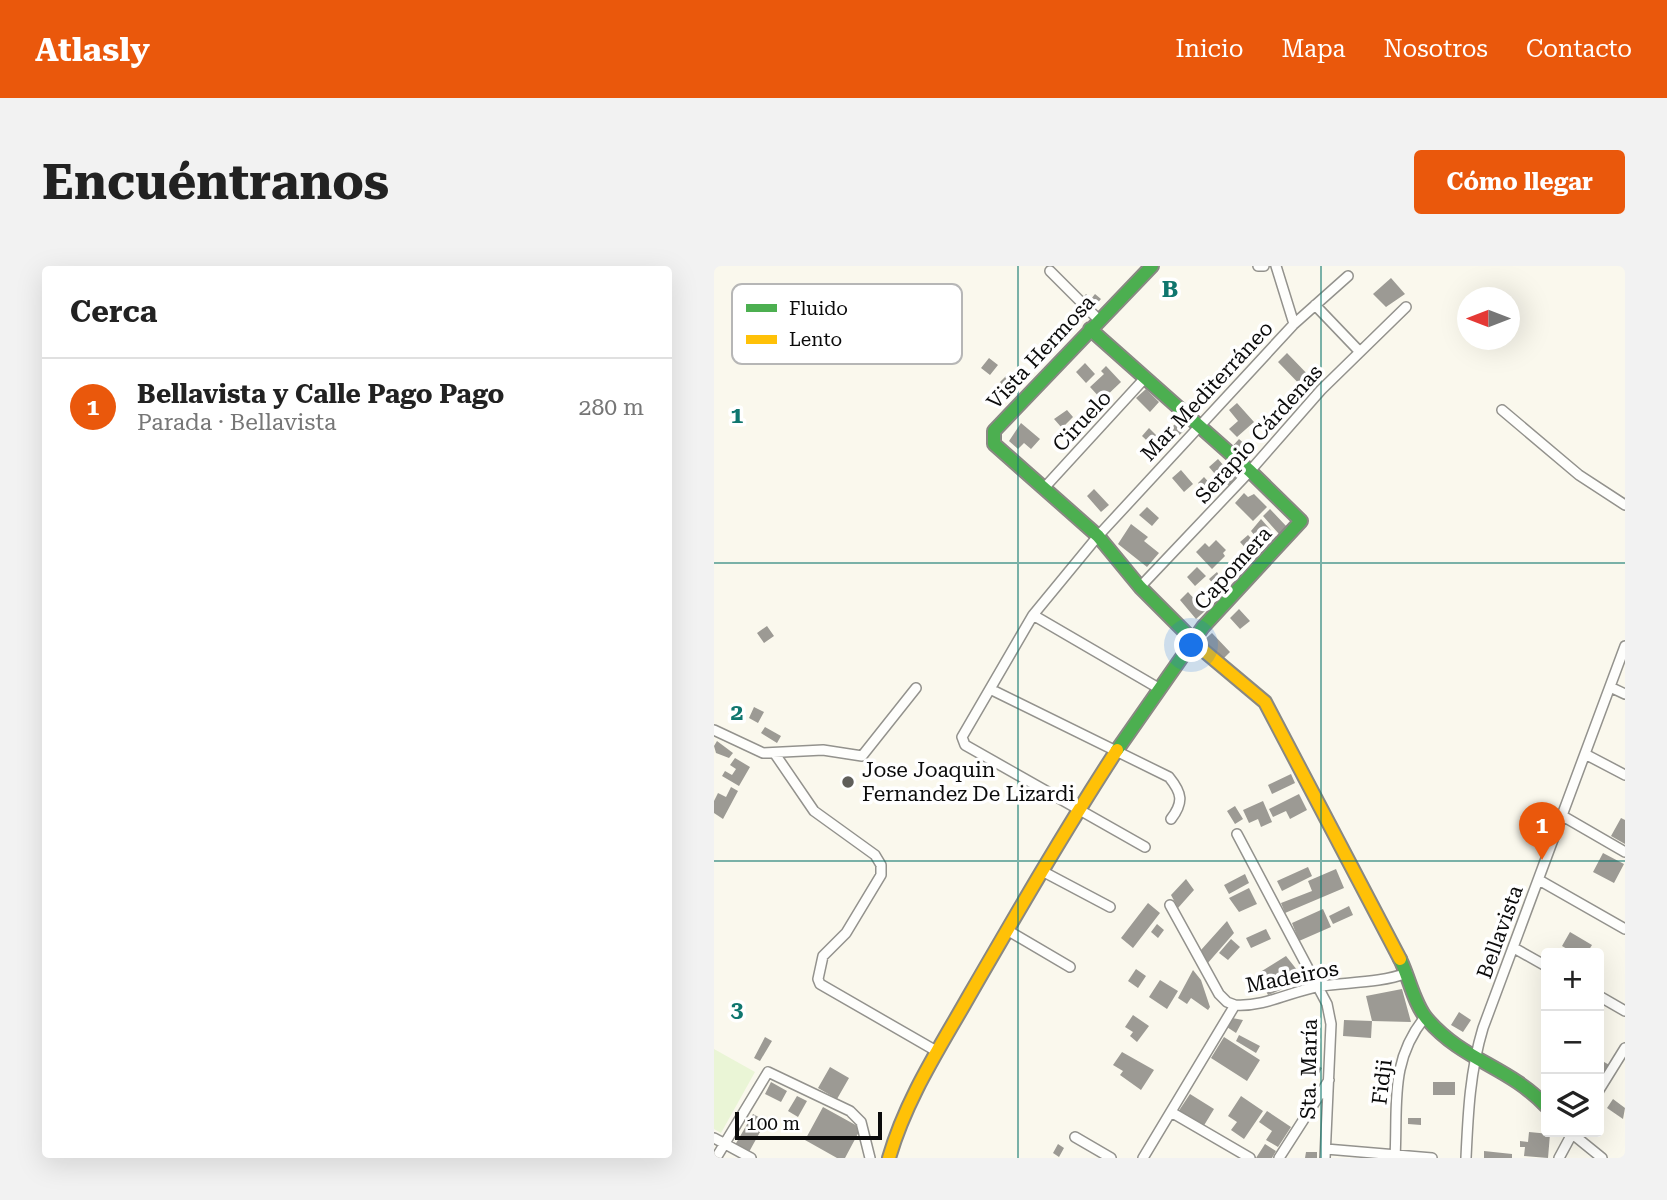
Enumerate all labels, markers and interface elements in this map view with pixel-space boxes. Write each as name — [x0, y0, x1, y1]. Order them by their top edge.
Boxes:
text: Atlasly — [35, 30, 150, 69]
text: Inicio — [1175, 35, 1243, 63]
text: Mapa — [1281, 35, 1346, 63]
text: Nosotros — [1384, 35, 1488, 63]
text: Contacto — [1526, 35, 1632, 63]
button: Cómo llegar — [1414, 150, 1625, 214]
text: Encuéntranos — [42, 154, 389, 211]
text: B — [1162, 276, 1178, 303]
legend — [732, 284, 962, 364]
north arrow — [1457, 287, 1520, 350]
street label: Vista Hermosa — [982, 290, 1100, 414]
text: Cerca — [70, 294, 157, 329]
text: Fluido — [789, 297, 848, 320]
street label: Mar Mediterráneo — [1136, 316, 1278, 466]
text: Lento — [789, 328, 842, 351]
street label: Serapio Cárdenas — [1190, 360, 1328, 508]
text: Bellavista y Calle Pago Pago — [137, 379, 504, 409]
street label: Ciruelo — [1048, 386, 1116, 456]
text: 1 — [87, 394, 99, 421]
text: 280 m — [579, 394, 644, 421]
text: 1 — [731, 402, 744, 429]
text: Parada · Bellavista — [137, 409, 336, 436]
street label: Capomera — [1189, 521, 1277, 615]
your location — [1174, 628, 1208, 662]
text: 2 — [731, 699, 743, 726]
place label: Jose Joaquin Fernandez De Lizardi — [862, 758, 1075, 806]
marker: Jose Joaquin Fernandez De Lizardi — [840, 774, 856, 790]
pin: 1 — [1519, 802, 1565, 860]
street label: Bellavista — [1472, 882, 1528, 982]
map controls — [1541, 948, 1604, 1137]
button: + — [1541, 948, 1604, 1011]
street label: Madeiros — [1244, 956, 1340, 998]
text: 3 — [731, 996, 744, 1023]
button: − — [1541, 1011, 1604, 1074]
street label: Sta. María — [1296, 1018, 1322, 1120]
street label: Fidji — [1367, 1058, 1397, 1106]
button: layers — [1541, 1074, 1604, 1137]
scale bar — [735, 1109, 882, 1141]
text: 100 m — [746, 1112, 800, 1135]

